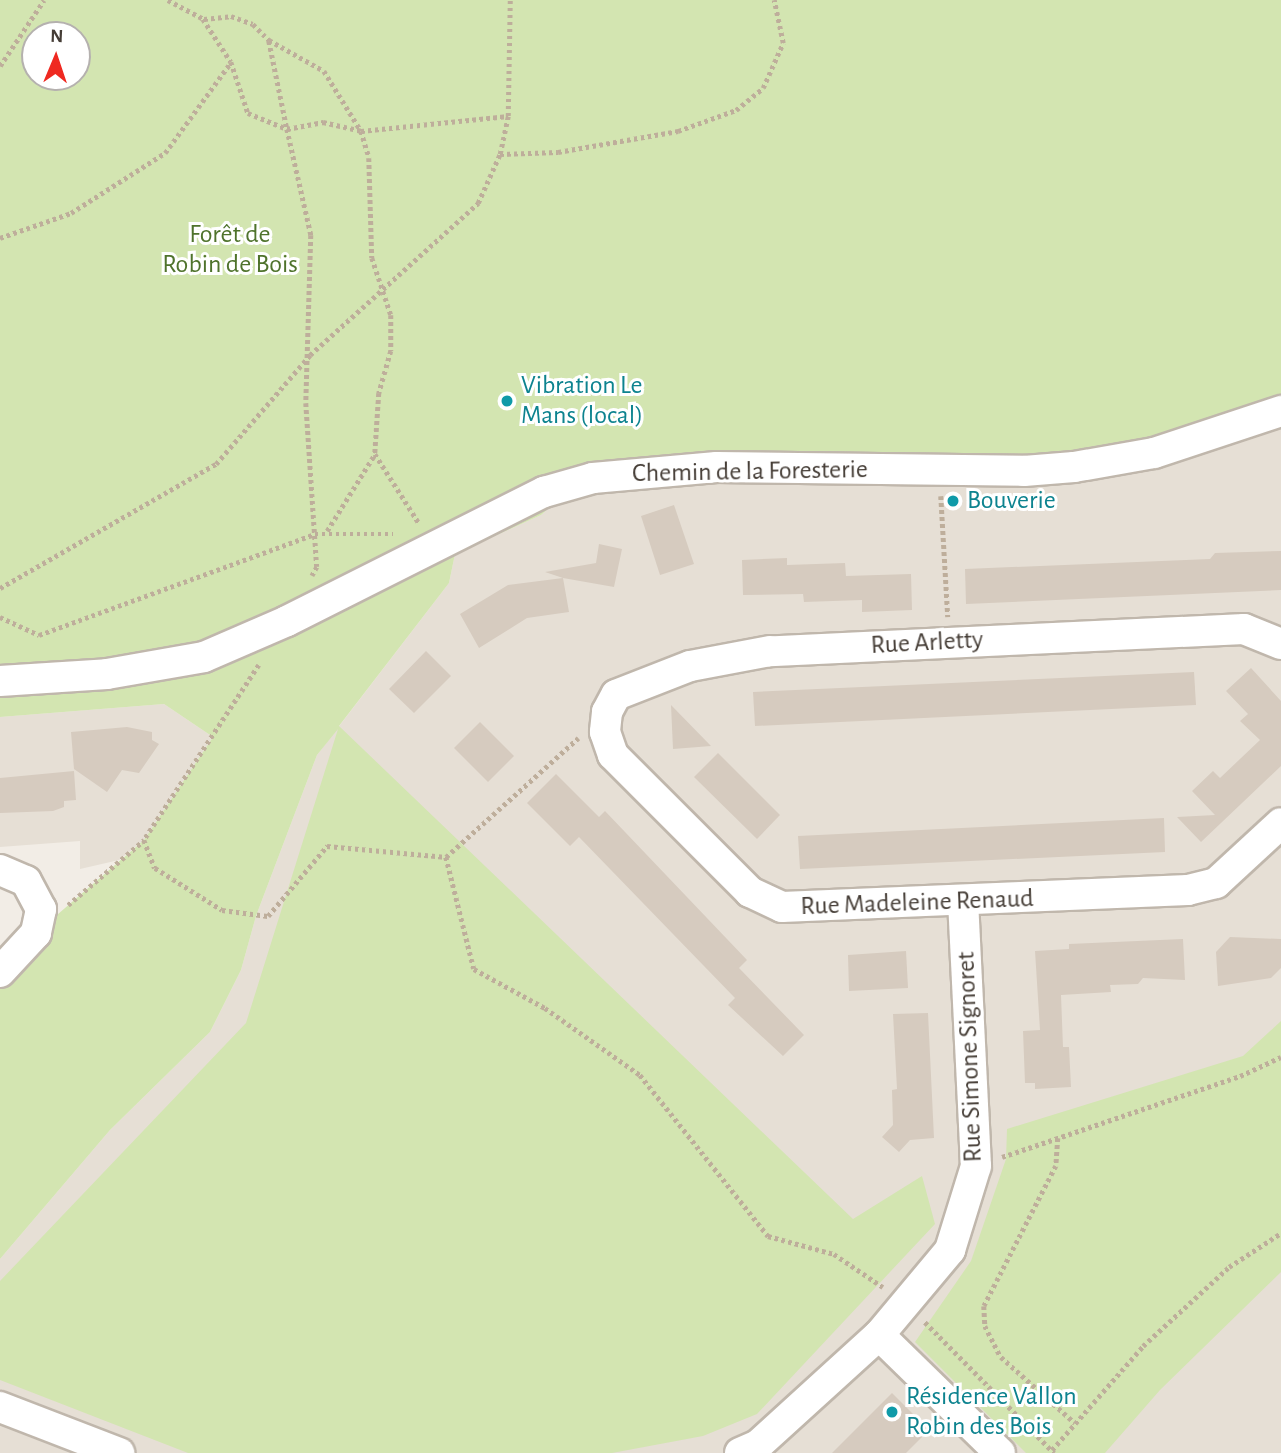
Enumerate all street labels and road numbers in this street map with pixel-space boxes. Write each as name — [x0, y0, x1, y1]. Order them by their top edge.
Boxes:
street label: Chemin de la Foresterie — [632, 454, 868, 490]
street label: Rue Arletty — [870, 624, 984, 662]
street label: Rue Madeleine Renaud — [800, 883, 1034, 923]
street label: Rue Simone Signoret — [951, 951, 989, 1163]

